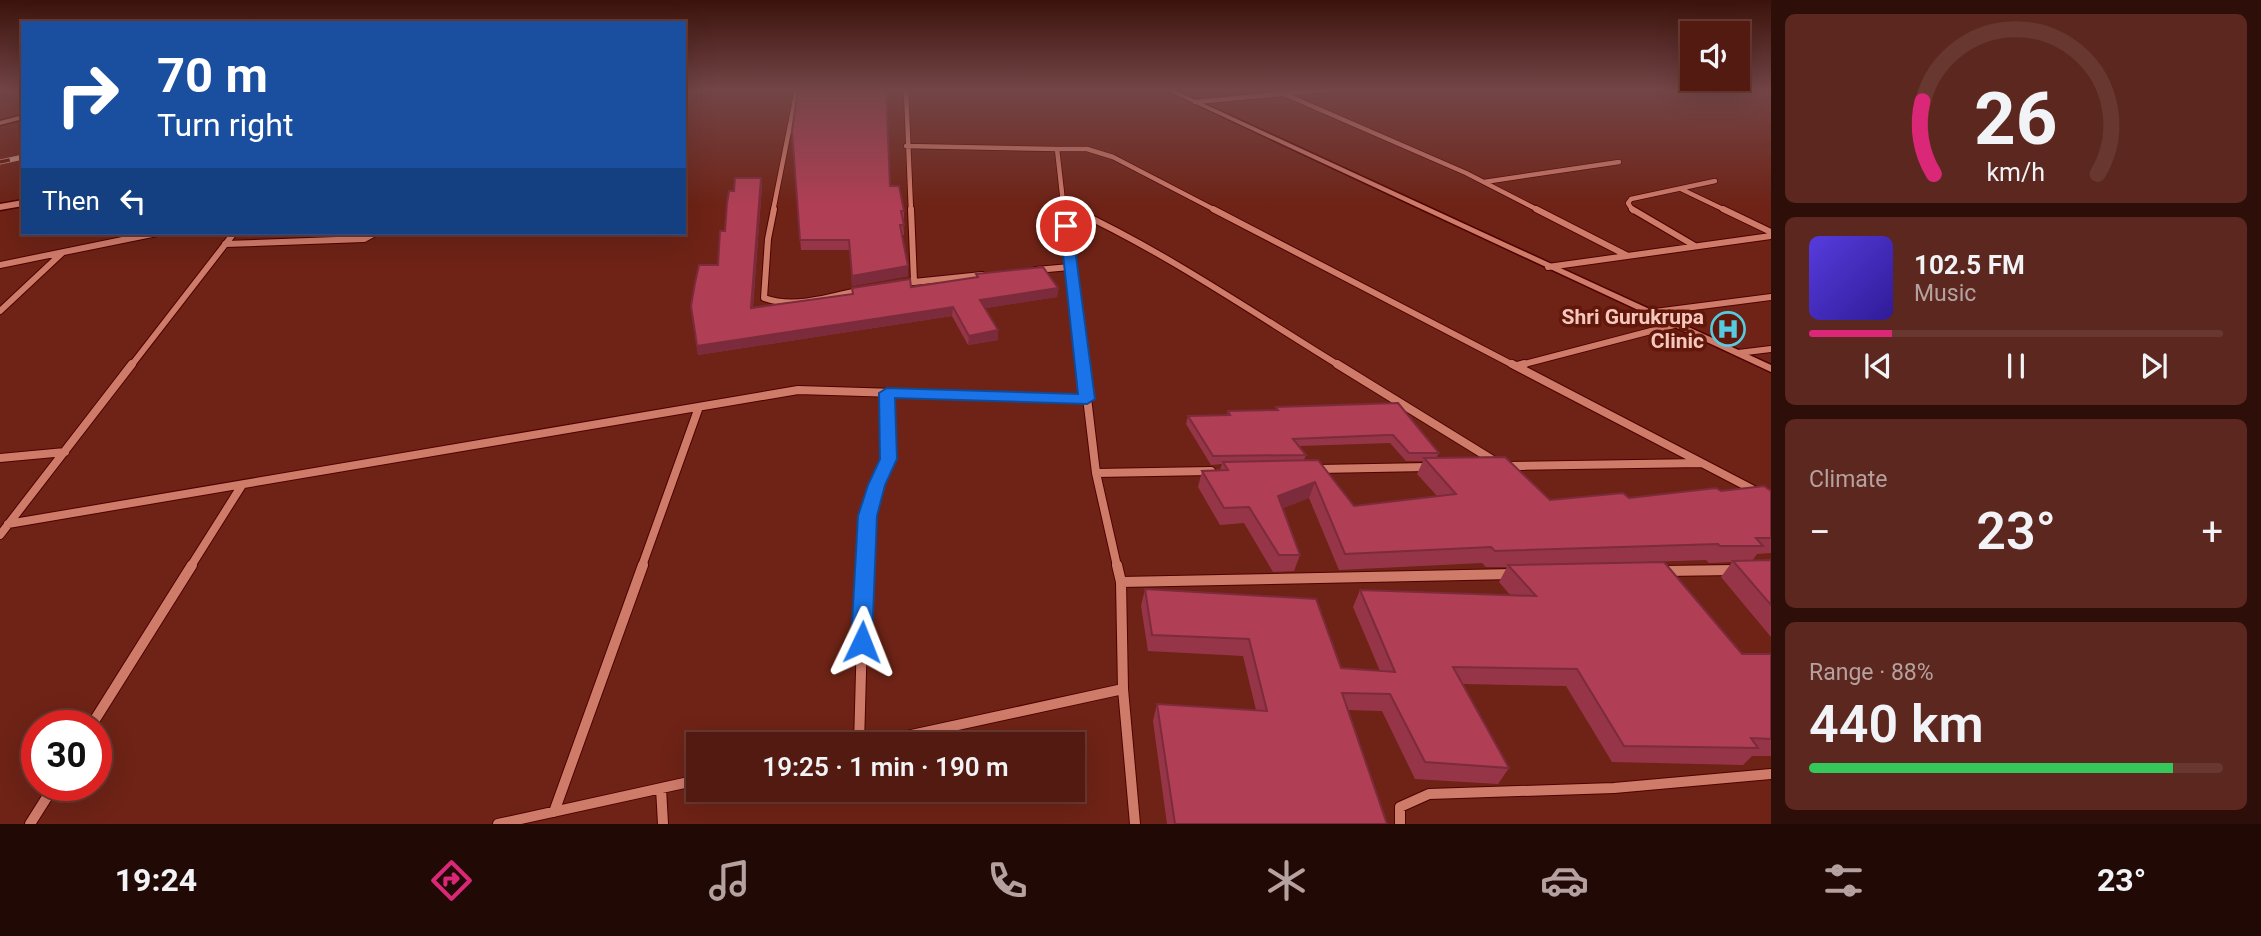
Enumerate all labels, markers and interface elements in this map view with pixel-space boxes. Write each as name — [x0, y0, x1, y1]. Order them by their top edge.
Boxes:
map controls — [1680, 21, 1750, 91]
button: sound — [1680, 21, 1750, 91]
text: 70 m — [157, 47, 268, 104]
icon: right — [42, 49, 133, 140]
text: 26 — [1974, 77, 2058, 163]
text: Turn right — [157, 106, 293, 144]
text: km/h — [1987, 158, 2045, 187]
icon: left — [114, 182, 152, 220]
text: Then — [42, 186, 100, 216]
pin — [1036, 196, 1096, 256]
icon: arrive — [1047, 207, 1085, 245]
text: 102.5 FM — [1914, 250, 2025, 280]
text: Music — [1914, 280, 1976, 307]
place label: Shri Gurukrupa Clinic — [1562, 305, 1704, 353]
hospital icon: Shri Gurukrupa Clinic — [1709, 310, 1747, 348]
icon: previous — [1859, 347, 1897, 385]
icon: pause — [1997, 347, 2035, 385]
icon: next — [2135, 347, 2173, 385]
text: Climate — [1809, 466, 1888, 493]
text: 23° — [1976, 501, 2056, 562]
text: − — [1809, 510, 1831, 554]
text: + — [2201, 510, 2223, 554]
position arrow — [825, 605, 899, 679]
text: Range · 88% — [1809, 659, 1934, 686]
text: 440 km — [1809, 694, 1984, 755]
speed limit sign: 30 — [21, 710, 112, 801]
text: 19:25 · 1 min · 190 m — [762, 752, 1009, 782]
icon: directions — [427, 856, 476, 905]
icon: music — [705, 856, 754, 905]
icon: phone — [983, 856, 1032, 905]
icon: climate — [1262, 856, 1311, 905]
icon: car — [1540, 856, 1589, 905]
icon: filters — [1819, 856, 1868, 905]
text: 19:24 — [115, 861, 197, 899]
text: 23° — [2097, 861, 2146, 899]

